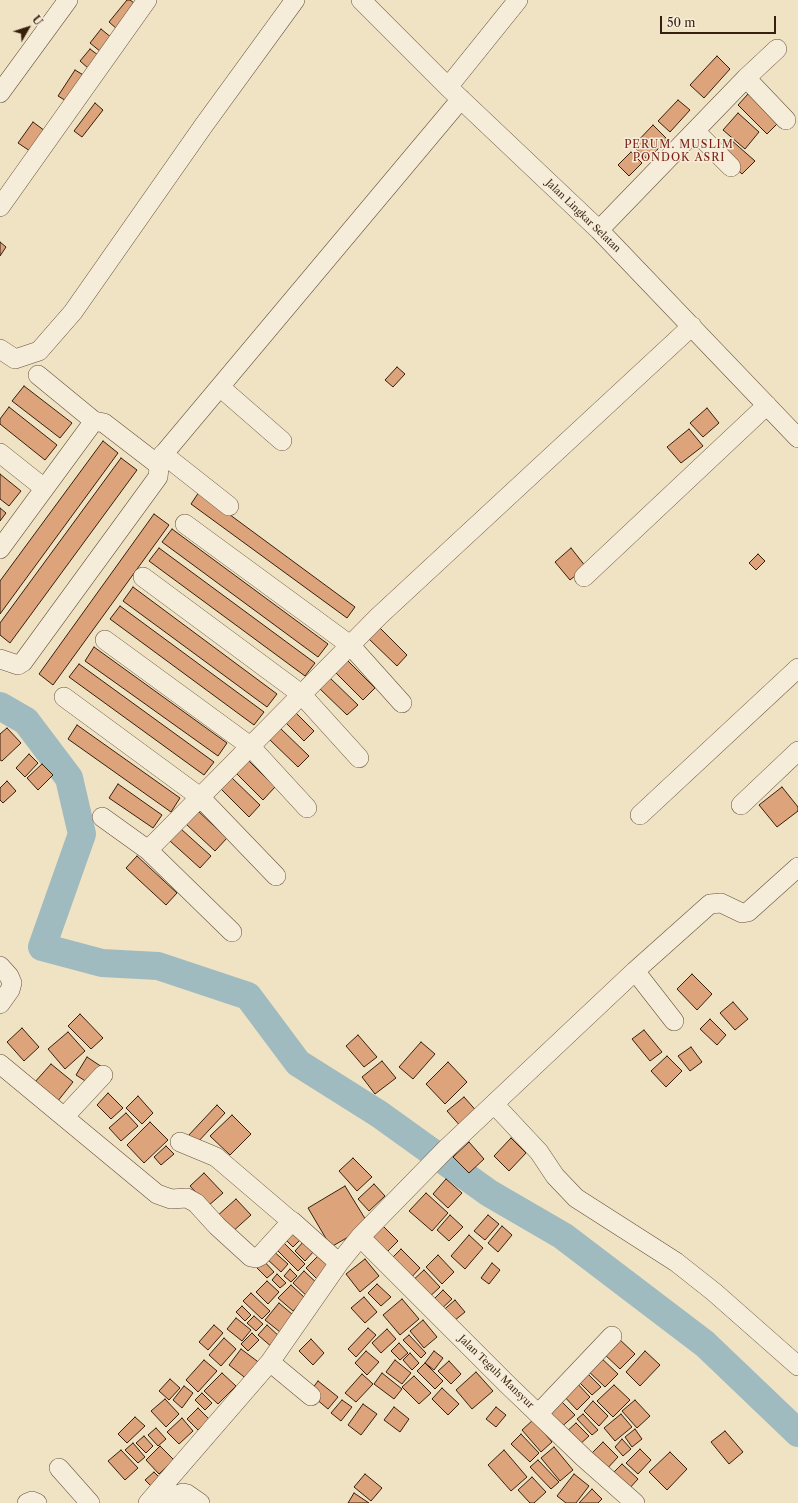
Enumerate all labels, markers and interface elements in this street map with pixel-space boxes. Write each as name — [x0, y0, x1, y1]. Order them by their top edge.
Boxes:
north arrow — [8, 8, 48, 48]
scale bar — [662, 8, 778, 34]
text: U — [29, 13, 46, 28]
text: 50 m — [667, 15, 696, 30]
district label: PERUM. MUSLIM PONDOK ASRI — [624, 138, 734, 164]
street label: Jalan Lingkar Selatan — [543, 177, 623, 255]
street label: Jalan Teguh Mansyur — [456, 1333, 536, 1411]

